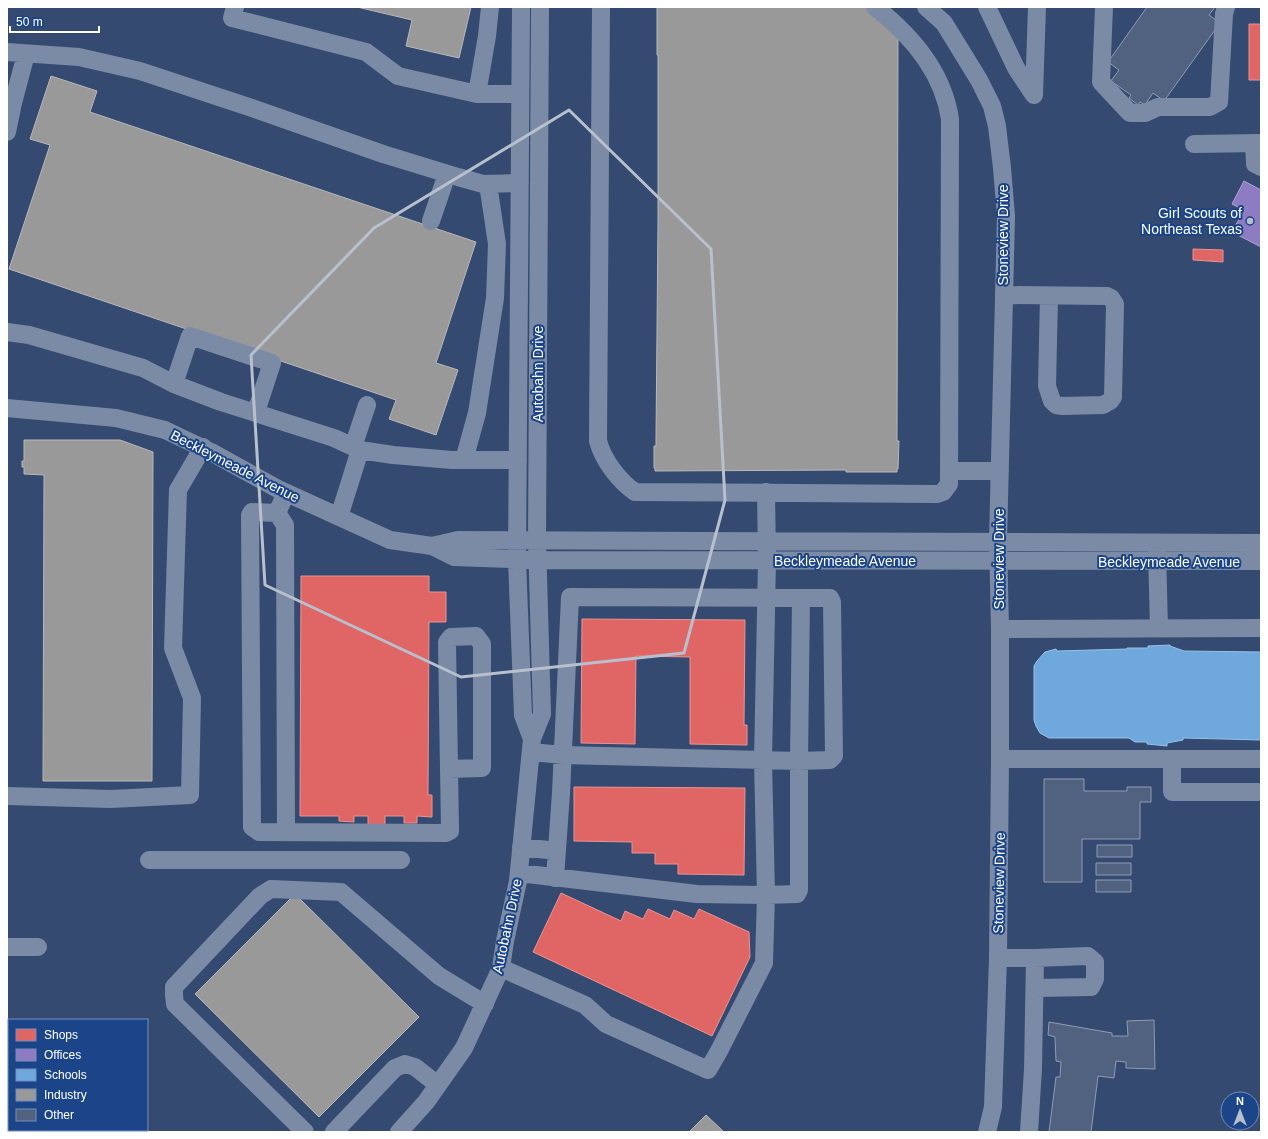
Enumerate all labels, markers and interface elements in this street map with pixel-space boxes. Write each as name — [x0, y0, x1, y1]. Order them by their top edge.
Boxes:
scale bar — [10, 8, 99, 34]
text: 50 m — [16, 15, 43, 29]
street label: Stoneview Drive — [995, 184, 1011, 286]
place label: Girl Scouts of Northeast Texas — [1141, 205, 1242, 237]
marker: Girl Scouts of Northeast Texas — [1245, 216, 1255, 226]
street label: Autobahn Drive — [530, 326, 546, 422]
street label: Beckleymeade Avenue — [168, 427, 302, 505]
street label: Stoneview Drive — [991, 508, 1007, 610]
street label: Beckleymeade Avenue — [774, 553, 916, 569]
street label: Beckleymeade Avenue — [1098, 554, 1240, 570]
street label: Stoneview Drive — [990, 832, 1008, 934]
street label: Autobahn Drive — [489, 877, 525, 975]
legend — [8, 1019, 148, 1131]
text: Shops — [44, 1028, 78, 1042]
text: Offices — [44, 1048, 81, 1062]
text: Schools — [44, 1068, 87, 1082]
text: Industry — [44, 1088, 87, 1102]
north arrow — [1220, 1091, 1260, 1131]
text: N — [1236, 1095, 1244, 1107]
text: Other — [44, 1108, 74, 1122]

